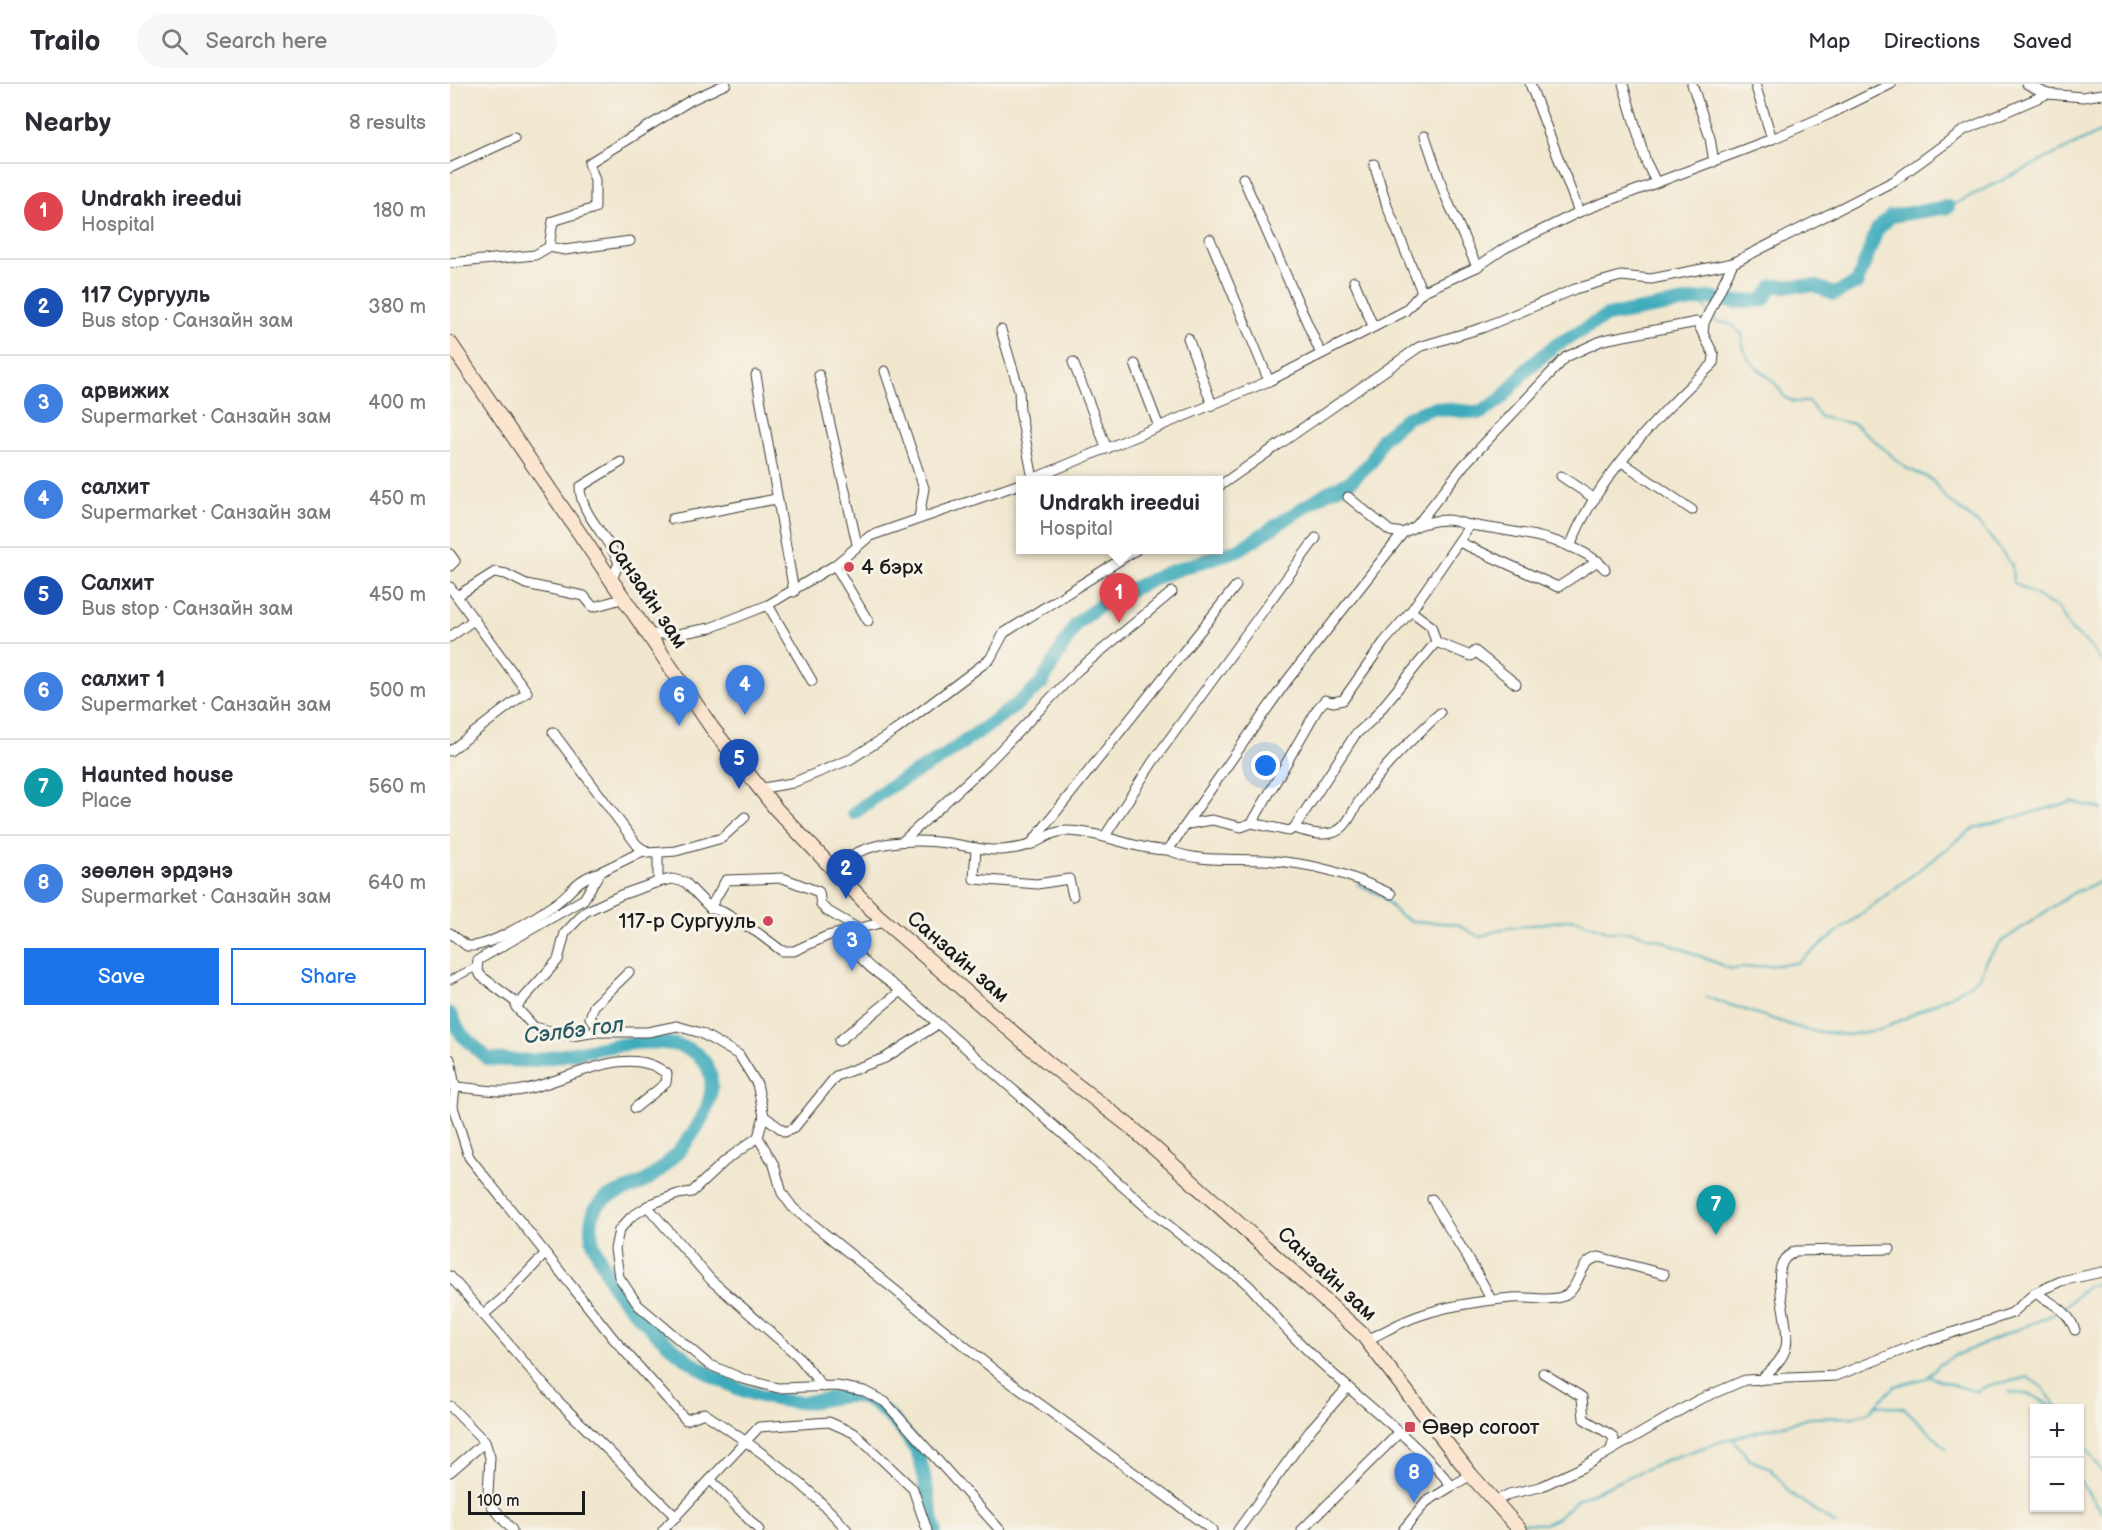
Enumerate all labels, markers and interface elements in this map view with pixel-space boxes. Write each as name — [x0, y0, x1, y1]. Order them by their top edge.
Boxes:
search box — [137, 14, 557, 68]
text: Trailo — [30, 25, 101, 58]
icon: search — [158, 25, 191, 58]
text: Search here — [206, 28, 327, 55]
text: Map — [1808, 29, 1851, 54]
text: Directions — [1884, 29, 1980, 54]
text: Saved — [2013, 29, 2072, 54]
text: Nearby — [24, 108, 111, 139]
text: 8 results — [349, 111, 426, 135]
text: Undrakh ireedui — [81, 186, 242, 213]
text: 1 — [39, 199, 48, 223]
text: 180 m — [373, 199, 426, 223]
text: Hospital — [81, 213, 154, 237]
text: 117 Сургууль — [81, 282, 210, 309]
text: 2 — [38, 295, 49, 319]
text: 380 m — [368, 295, 426, 319]
text: Bus stop · Санзайн зам — [81, 309, 293, 333]
text: арвижих — [81, 378, 169, 405]
text: 3 — [38, 391, 49, 415]
text: 400 m — [368, 391, 426, 415]
text: Supermarket · Санзайн зам — [81, 405, 331, 429]
text: салхит — [81, 474, 150, 501]
popup — [1016, 476, 1223, 554]
text: 4 — [38, 487, 49, 511]
text: 450 m — [369, 487, 426, 511]
text: Undrakh ireedui — [1039, 490, 1200, 517]
text: Supermarket · Санзайн зам — [81, 501, 331, 525]
text: Hospital — [1039, 517, 1113, 541]
street label: Санзайн зам — [601, 534, 693, 654]
place label: 4 бэрх — [861, 555, 923, 580]
marker: 4 бэрх — [842, 560, 856, 574]
text: Салхит — [81, 570, 154, 597]
pin: 1 — [1100, 574, 1138, 623]
text: 5 — [38, 583, 49, 607]
text: 450 m — [369, 583, 426, 607]
text: Bus stop · Санзайн зам — [81, 597, 293, 621]
text: салхит 1 — [81, 666, 165, 693]
pin: 4 — [726, 666, 764, 715]
pin: 6 — [660, 676, 698, 726]
text: 6 — [37, 679, 50, 703]
text: 500 m — [369, 679, 426, 703]
text: Supermarket · Санзайн зам — [81, 693, 331, 717]
pin: 5 — [720, 740, 758, 789]
your location — [1251, 751, 1280, 780]
text: Haunted house — [81, 762, 233, 789]
text: 7 — [38, 775, 49, 799]
text: 560 m — [369, 775, 426, 799]
text: Place — [81, 789, 132, 813]
pin: 2 — [826, 850, 866, 899]
text: зөөлөн эрдэнэ — [81, 858, 233, 885]
text: 8 — [37, 871, 50, 895]
text: 640 m — [368, 871, 426, 895]
text: Supermarket · Санзайн зам — [81, 885, 331, 909]
street label: Санзайн зам — [902, 906, 1014, 1008]
place label: 117-р Сургууль — [619, 909, 757, 934]
marker: 117-р Сургууль — [761, 914, 775, 928]
pin: 3 — [832, 922, 872, 971]
button: Save — [24, 948, 219, 1005]
button: Share — [231, 948, 426, 1005]
water label: Сэлбэ гол — [522, 1011, 626, 1051]
pin: 7 — [1696, 1186, 1736, 1235]
street label: Санзайн зам — [1272, 1222, 1382, 1326]
map controls — [2030, 1404, 2084, 1512]
button: + — [2030, 1404, 2084, 1458]
place label: Өвөр согоот — [1422, 1415, 1540, 1440]
marker: Өвөр согоот — [1403, 1420, 1417, 1434]
pin: 8 — [1394, 1454, 1434, 1503]
button: − — [2030, 1458, 2084, 1512]
scale bar — [468, 1488, 585, 1516]
text: 100 m — [477, 1492, 520, 1511]

